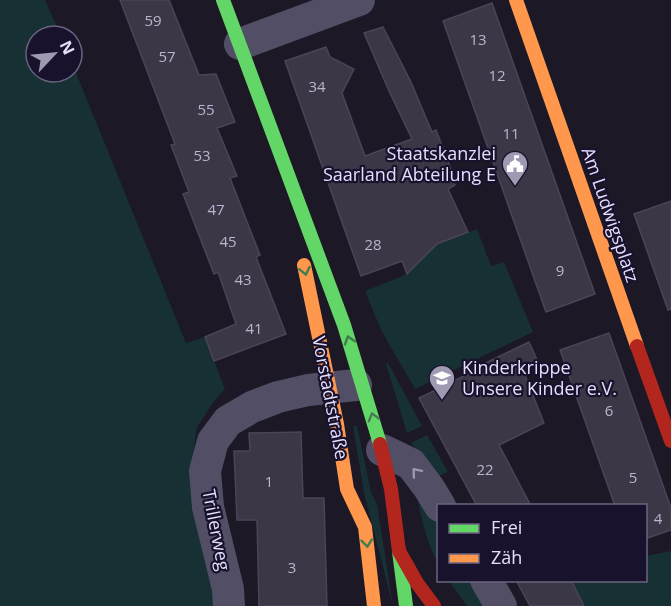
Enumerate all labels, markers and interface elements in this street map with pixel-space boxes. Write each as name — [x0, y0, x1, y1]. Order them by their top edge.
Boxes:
house number: 59 — [144, 10, 162, 30]
north arrow — [24, 24, 84, 84]
house number: 13 — [469, 29, 487, 49]
text: N — [55, 37, 80, 58]
house number: 57 — [158, 46, 176, 66]
house number: 12 — [488, 65, 506, 85]
house number: 34 — [308, 76, 326, 96]
house number: 55 — [197, 99, 215, 119]
house number: 11 — [502, 123, 520, 143]
place label: Staatskanzlei Saarland Abteilung E — [323, 141, 496, 186]
street label: Am Ludwigsplatz — [577, 144, 645, 285]
house number: 53 — [193, 145, 211, 165]
public building icon: Staatskanzlei Saarland Abteilung E — [500, 149, 530, 187]
house number: 47 — [207, 199, 225, 219]
house number: 45 — [219, 231, 237, 251]
house number: 28 — [364, 234, 382, 254]
house number: 9 — [556, 260, 564, 280]
one-way arrow — [298, 265, 311, 275]
house number: 43 — [234, 269, 252, 289]
house number: 41 — [245, 318, 263, 338]
street label: Vorstadtstraße — [307, 334, 355, 461]
one-way arrow — [344, 335, 356, 346]
place label: Kinderkrippe Unsere Kinder e.V. — [462, 355, 617, 400]
school or university icon: Kinderkrippe Unsere Kinder e.V. — [427, 363, 457, 401]
house number: 6 — [605, 400, 613, 420]
one-way arrow — [367, 412, 380, 422]
house number: 22 — [476, 459, 494, 479]
house number: 5 — [629, 467, 637, 487]
one-way arrow — [413, 468, 424, 479]
house number: 1 — [265, 471, 273, 491]
street label: Trillerweg — [197, 487, 237, 573]
legend — [437, 504, 647, 582]
house number: 4 — [654, 508, 663, 528]
text: Frei — [491, 515, 522, 539]
one-way arrow — [360, 539, 373, 548]
text: Zäh — [491, 545, 522, 569]
house number: 3 — [288, 557, 296, 577]

